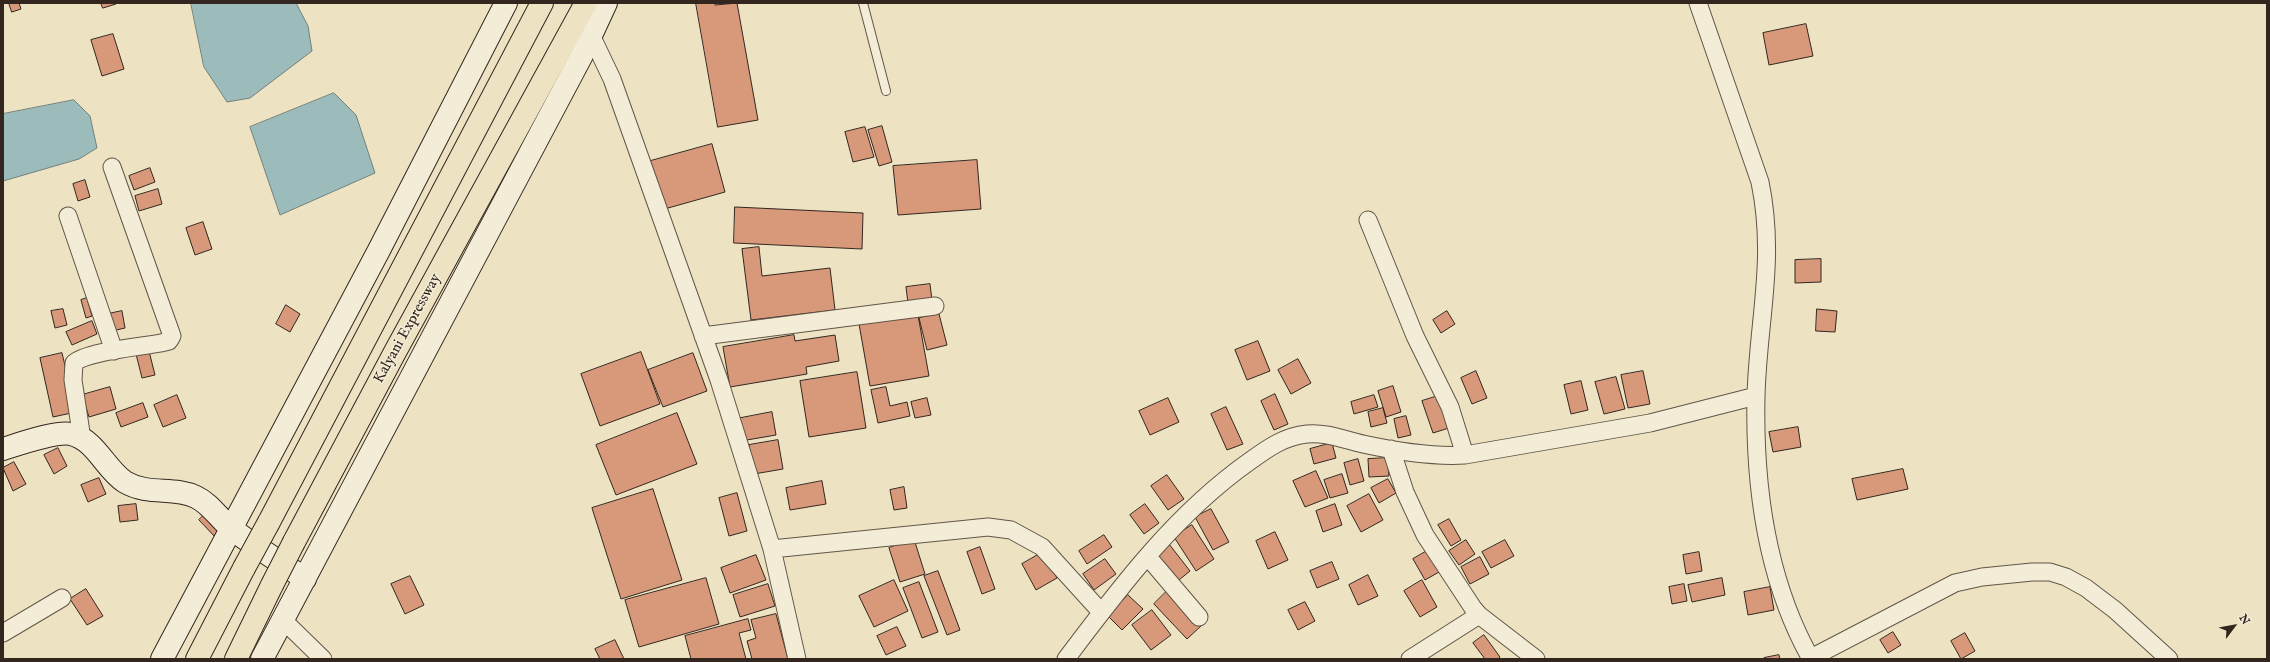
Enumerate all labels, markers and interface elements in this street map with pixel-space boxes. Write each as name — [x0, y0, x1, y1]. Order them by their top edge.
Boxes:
street label: Kalyani Expressway — [370, 271, 446, 387]
north arrow — [2214, 606, 2254, 646]
text: N — [2236, 612, 2253, 627]

